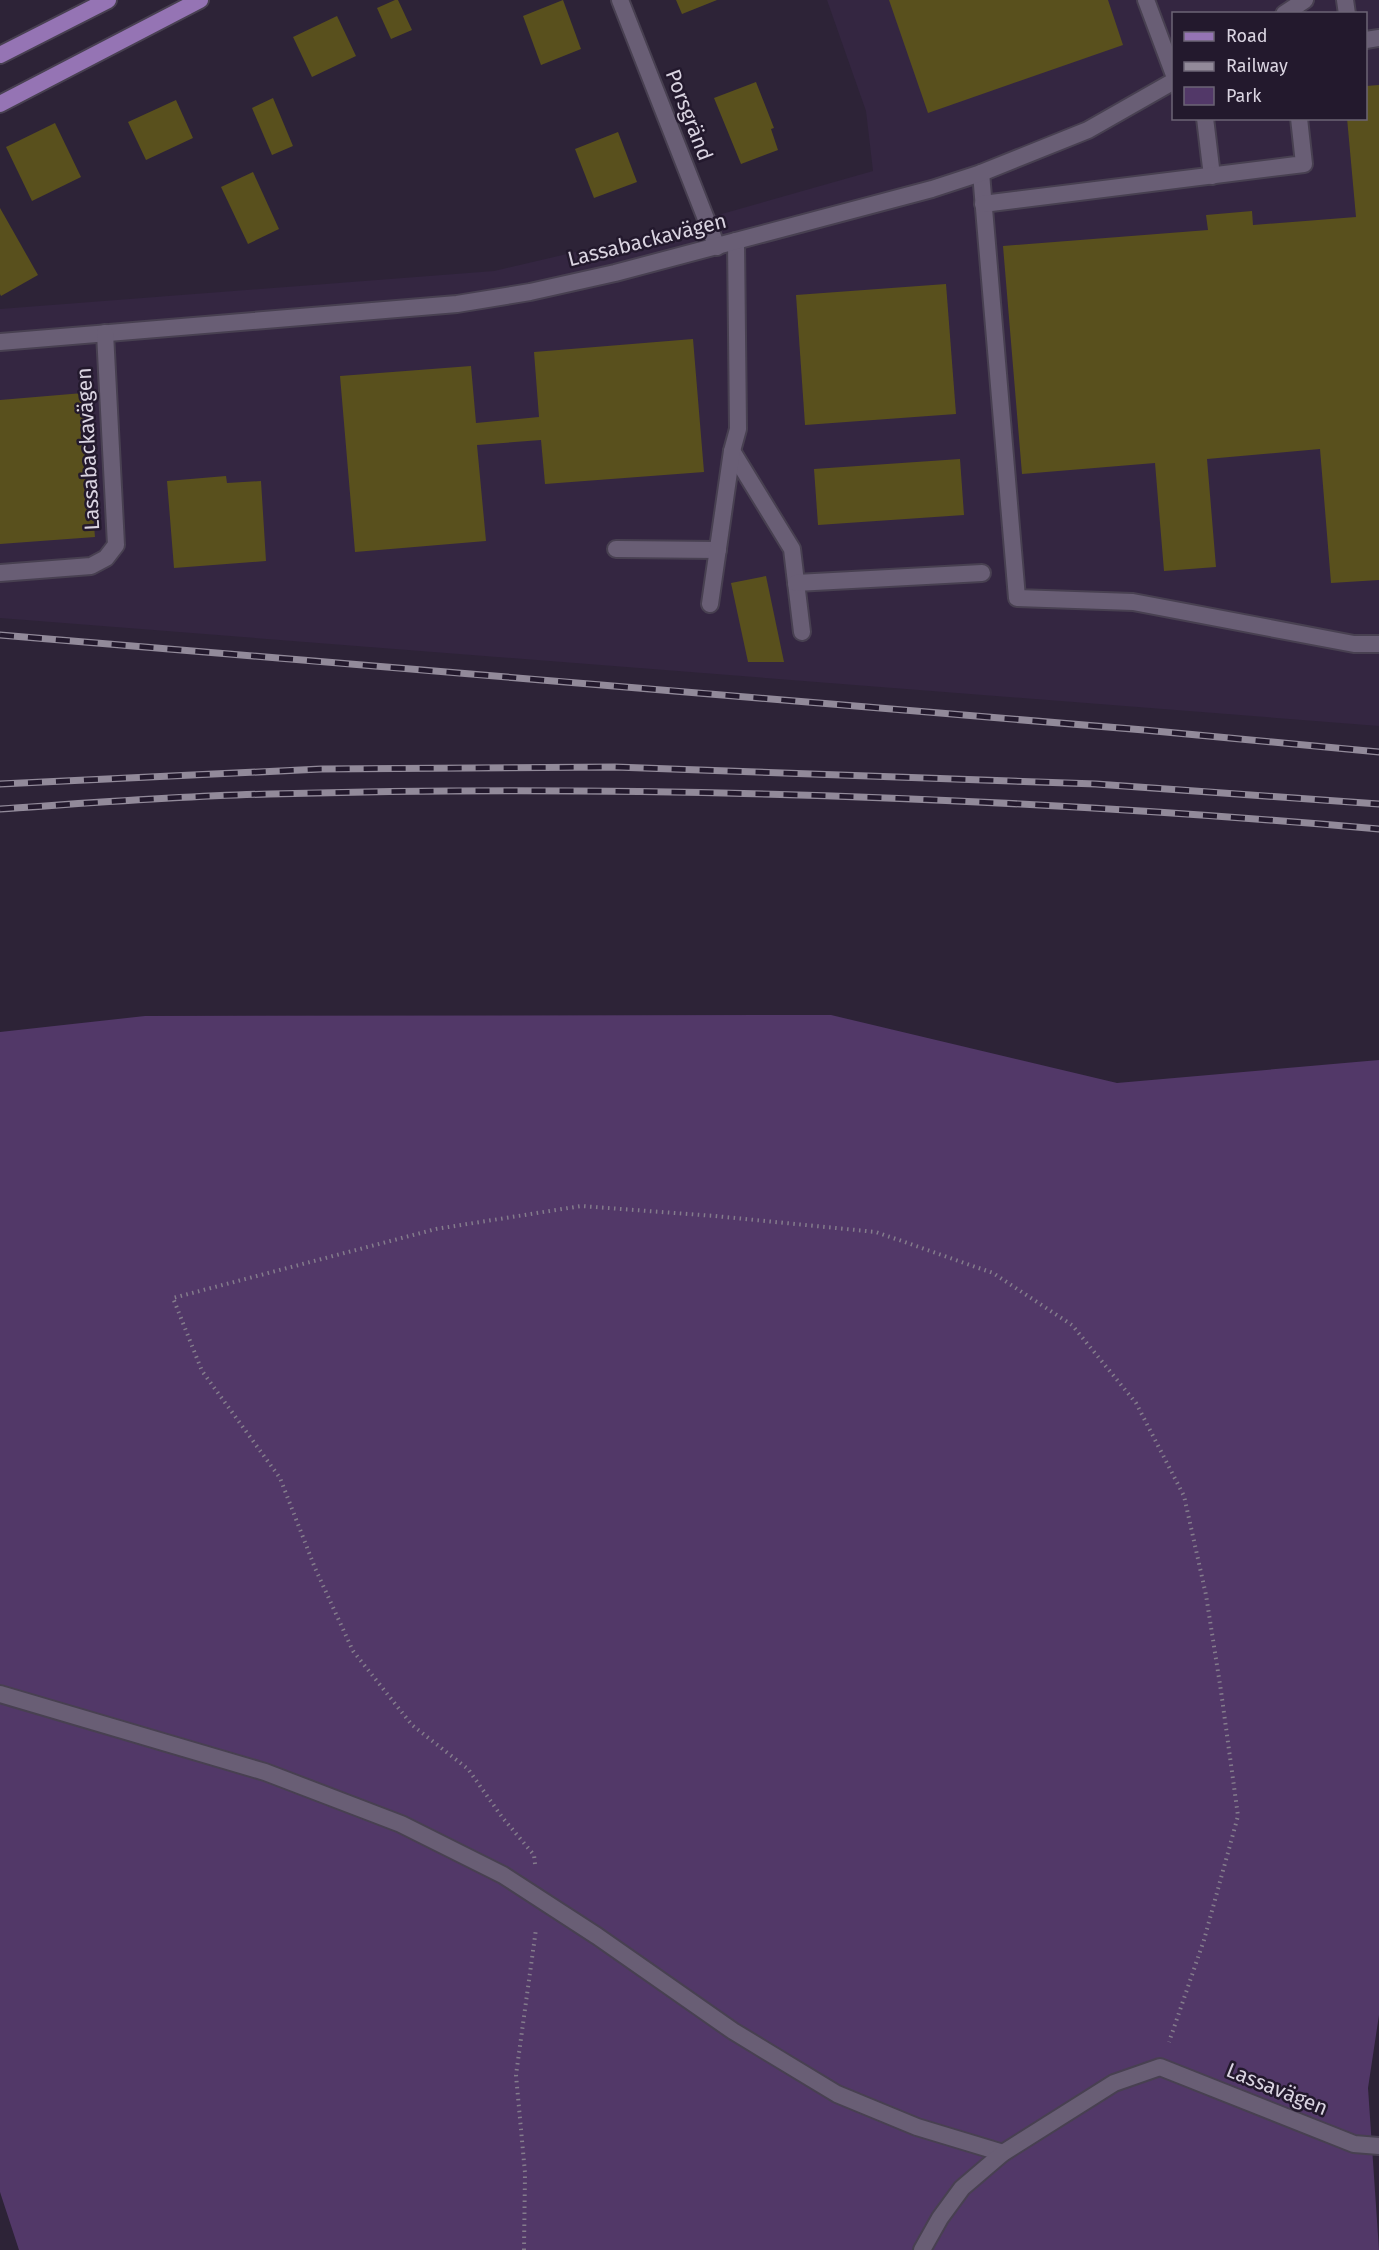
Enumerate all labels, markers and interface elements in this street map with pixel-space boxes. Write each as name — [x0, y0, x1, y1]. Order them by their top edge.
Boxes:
legend — [1172, 12, 1367, 120]
text: Road — [1226, 25, 1268, 47]
text: Railway — [1226, 55, 1288, 77]
street label: Porsgränd — [660, 66, 718, 164]
text: Park — [1226, 85, 1262, 107]
street label: Lassabackavägen — [565, 208, 729, 272]
street label: Lassabackavägen — [71, 367, 105, 531]
street label: Lassavägen — [1222, 2057, 1332, 2121]

